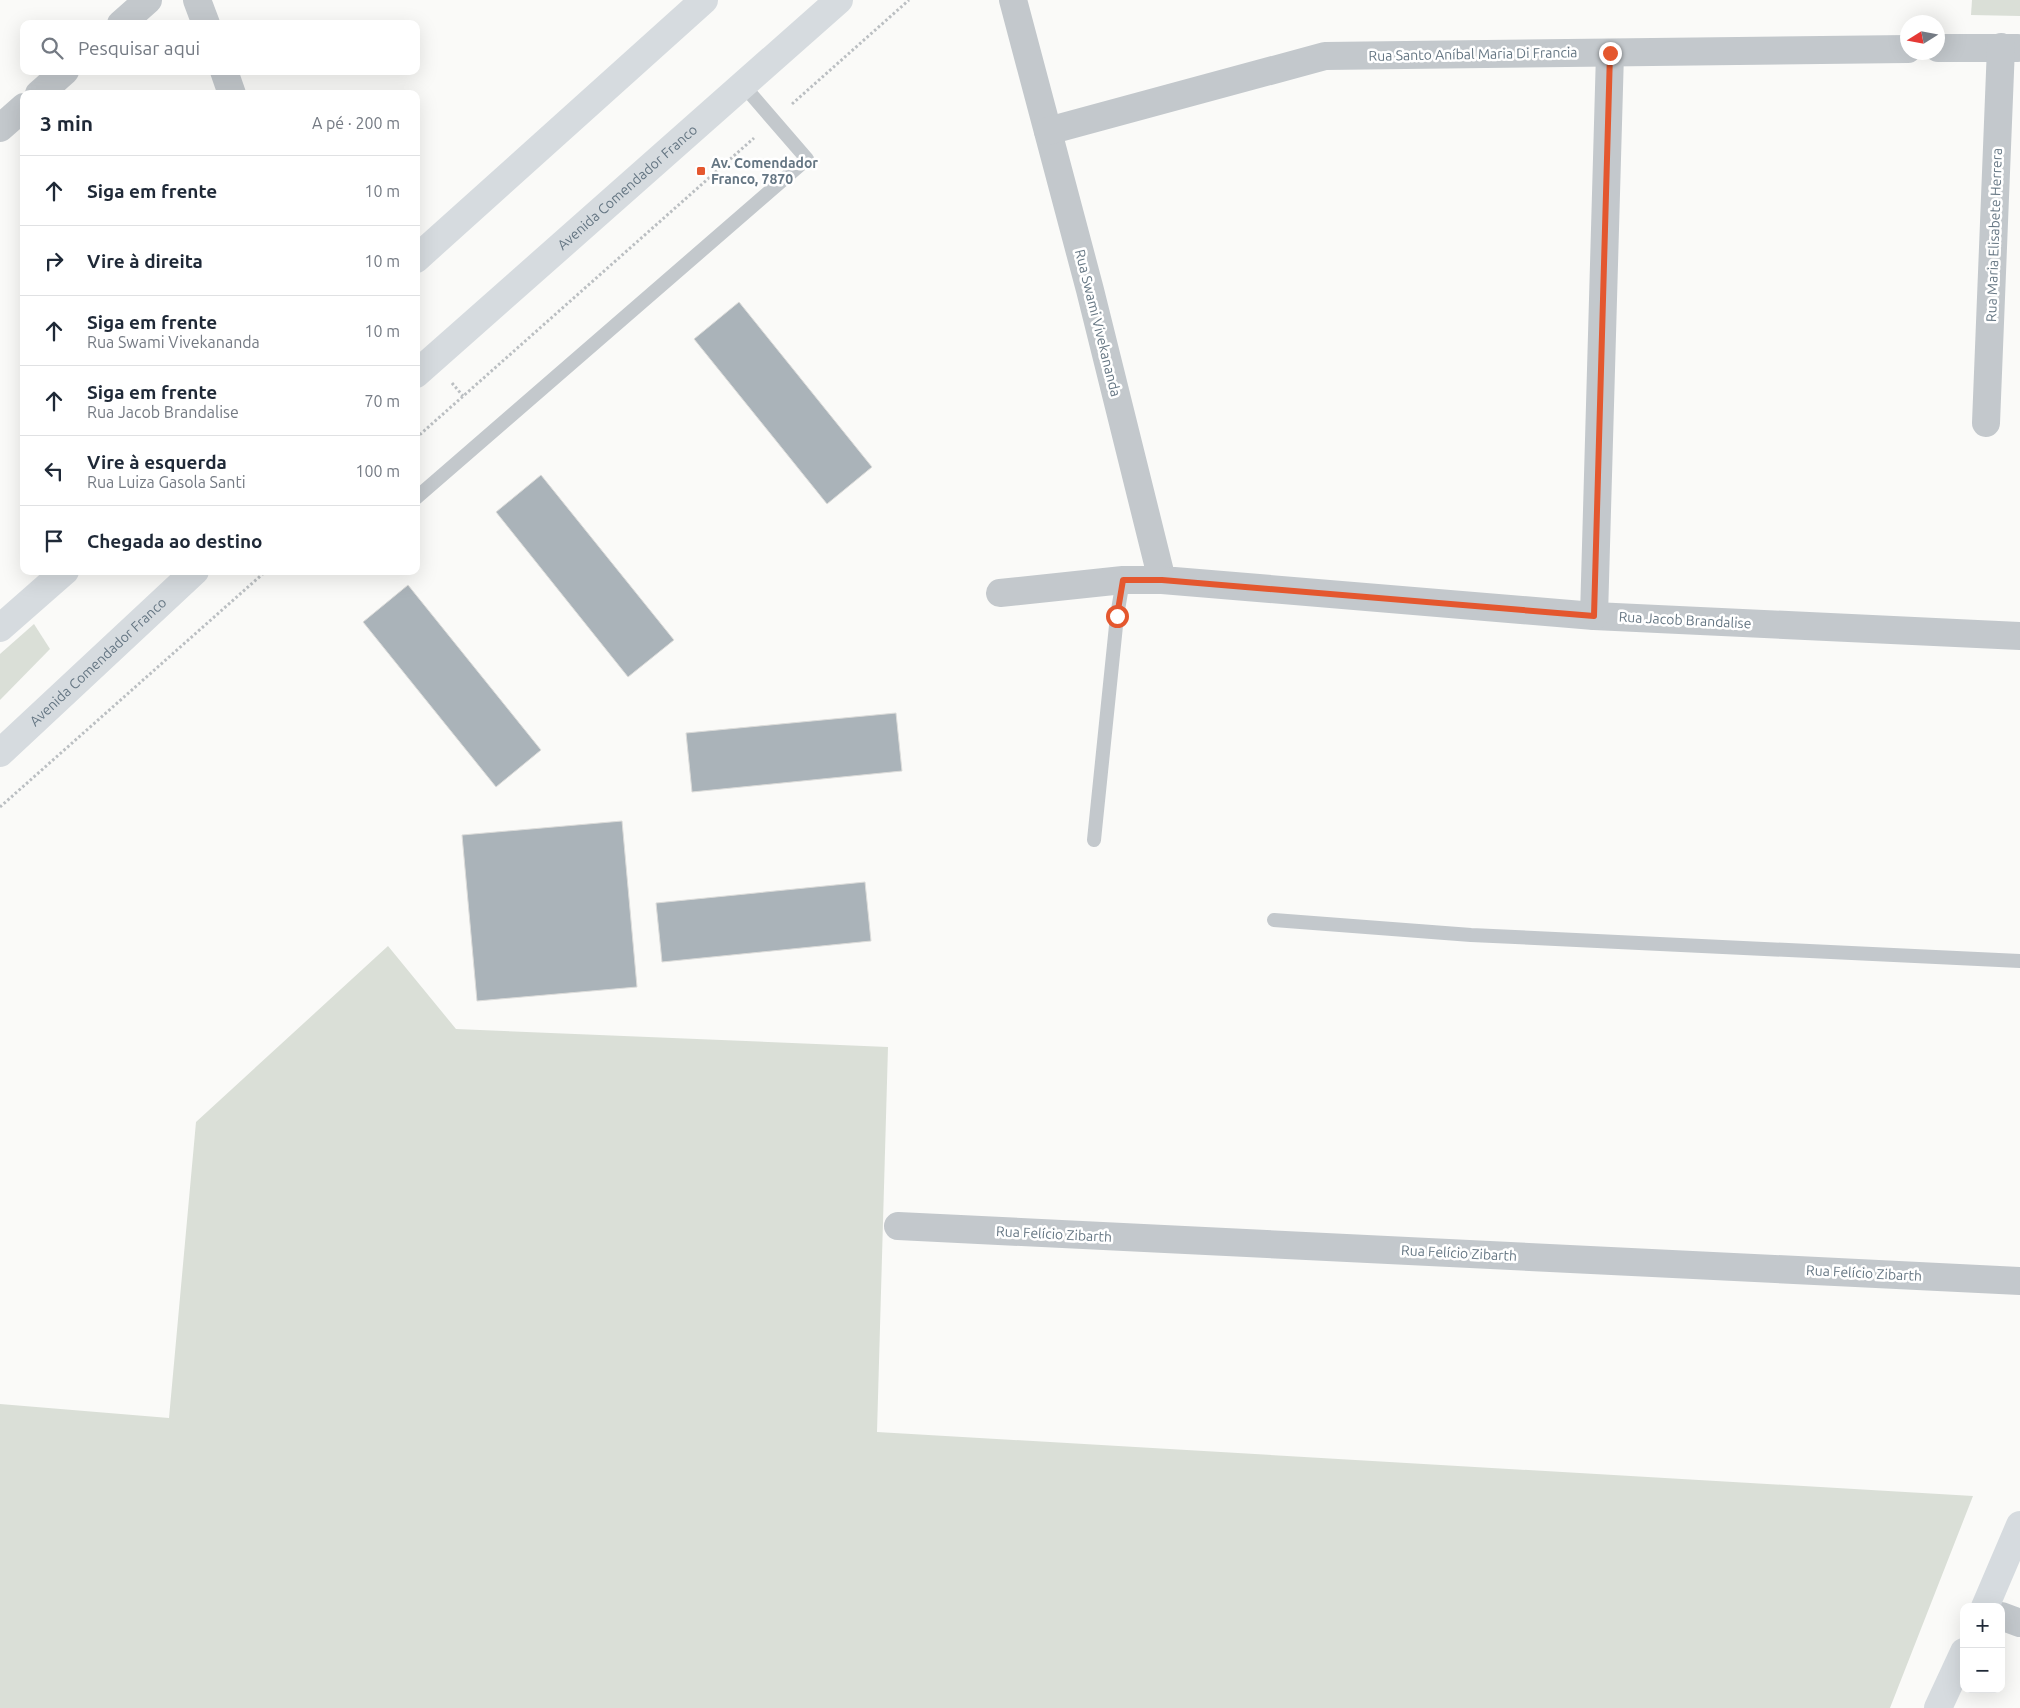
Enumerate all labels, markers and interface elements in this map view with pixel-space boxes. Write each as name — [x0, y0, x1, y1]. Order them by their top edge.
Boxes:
north arrow — [1900, 15, 1945, 60]
search box — [20, 20, 420, 75]
icon: search — [38, 34, 66, 62]
text: Pesquisar aqui — [78, 37, 200, 59]
route end — [1599, 42, 1622, 65]
street label: Rua Santo Aníbal Maria Di Francia — [1368, 44, 1578, 64]
text: 3 min — [40, 111, 93, 135]
text: A pé · 200 m — [312, 114, 400, 132]
street label: Avenida Comendador Franco — [554, 121, 700, 253]
street label: Rua Maria Elisabete Herrera — [1983, 148, 2005, 322]
place label: Av. Comendador Franco, 7870 — [711, 155, 818, 187]
marker: Av. Comendador Franco, 7870 — [695, 165, 707, 177]
icon: ahead — [40, 177, 68, 205]
text: Siga em frente — [87, 180, 217, 202]
text: 10 m — [364, 182, 400, 200]
icon: right — [40, 247, 68, 275]
street label: Rua Swami Vivekananda — [1072, 248, 1124, 398]
text: Vire à direita — [87, 250, 203, 272]
text: 10 m — [364, 252, 400, 270]
text: Siga em frente — [87, 311, 217, 333]
icon: ahead — [40, 317, 68, 345]
text: 10 m — [364, 322, 400, 340]
text: Rua Swami Vivekananda — [87, 333, 260, 351]
text: Siga em frente — [87, 381, 217, 403]
icon: ahead — [40, 387, 68, 415]
text: 70 m — [364, 392, 400, 410]
text: Rua Jacob Brandalise — [87, 403, 239, 421]
text: Vire à esquerda — [87, 451, 227, 473]
icon: left — [40, 457, 68, 485]
text: 100 m — [355, 462, 400, 480]
text: Rua Luiza Gasola Santi — [87, 473, 246, 491]
icon: arrive — [40, 527, 68, 555]
text: Chegada ao destino — [87, 530, 263, 552]
street label: Avenida Comendador Franco — [26, 594, 169, 729]
route start — [1106, 605, 1129, 628]
street label: Rua Jacob Brandalise — [1618, 609, 1752, 631]
street label: Rua Felício Zibarth — [996, 1223, 1112, 1245]
street label: Rua Felício Zibarth — [1401, 1242, 1517, 1264]
street label: Rua Felício Zibarth — [1806, 1262, 1922, 1284]
map controls — [1960, 1603, 2005, 1693]
button: + — [1960, 1603, 2005, 1648]
button: − — [1960, 1648, 2005, 1693]

